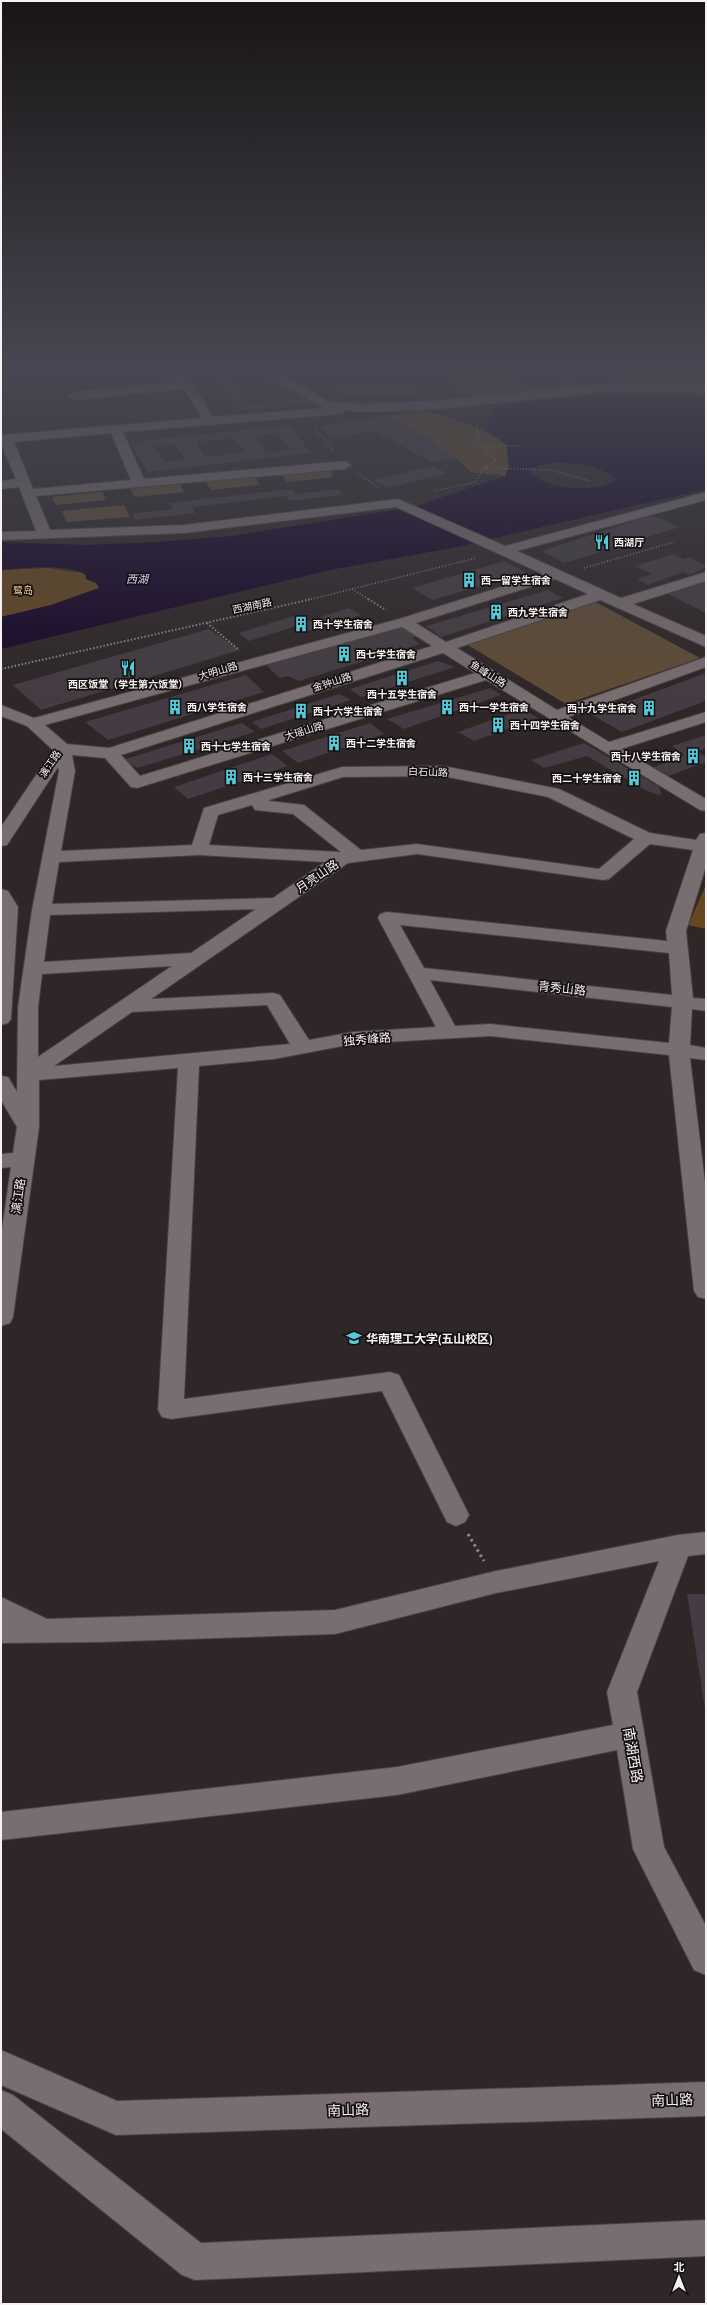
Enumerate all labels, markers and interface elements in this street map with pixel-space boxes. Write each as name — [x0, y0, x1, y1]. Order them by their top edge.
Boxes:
restaurant icon: 西湖厅 — [593, 533, 611, 551]
place label: 西湖厅 — [614, 536, 644, 549]
building icon: 西一留学生宿舍 — [460, 571, 478, 589]
water label: 西湖 — [126, 572, 150, 586]
place label: 西一留学生宿舍 — [481, 574, 551, 587]
park label: 鹭岛 — [13, 584, 33, 597]
street label: 西湖南路 — [231, 595, 273, 617]
building icon: 西九学生宿舍 — [487, 603, 505, 621]
place label: 西九学生宿舍 — [508, 606, 568, 619]
building icon: 西十学生宿舍 — [292, 615, 310, 633]
place label: 西十学生宿舍 — [313, 618, 373, 631]
building icon: 西七学生宿舍 — [335, 645, 353, 663]
place label: 西七学生宿舍 — [356, 648, 416, 661]
street label: 鱼峰山路 — [468, 658, 508, 690]
restaurant icon: 西区饭堂（学生第六饭堂） — [119, 659, 137, 677]
street label: 大明山路 — [197, 659, 239, 683]
building icon: 西十五学生宿舍 — [393, 669, 411, 687]
street label: 金钟山路 — [311, 670, 353, 694]
place label: 西区饭堂（学生第六饭堂） — [68, 678, 188, 691]
place label: 西十五学生宿舍 — [367, 688, 437, 701]
building icon: 西八学生宿舍 — [166, 698, 184, 716]
building icon: 西十一学生宿舍 — [438, 698, 456, 716]
building icon: 西十九学生宿舍 — [640, 699, 658, 717]
place label: 西八学生宿舍 — [187, 701, 247, 714]
place label: 西十一学生宿舍 — [459, 701, 529, 714]
building icon: 西十六学生宿舍 — [292, 702, 310, 720]
place label: 西十九学生宿舍 — [567, 702, 637, 715]
place label: 西十六学生宿舍 — [313, 705, 383, 718]
building icon: 西十四学生宿舍 — [489, 716, 507, 734]
street label: 大瑶山路 — [283, 719, 325, 743]
place label: 西十四学生宿舍 — [510, 719, 580, 732]
building icon: 西十二学生宿舍 — [325, 734, 343, 752]
building icon: 西十七学生宿舍 — [180, 737, 198, 755]
place label: 西十二学生宿舍 — [346, 737, 416, 750]
place label: 西十七学生宿舍 — [201, 740, 271, 753]
building icon: 西十八学生宿舍 — [684, 747, 702, 765]
street label: 漓江路 — [36, 748, 64, 780]
place label: 西十八学生宿舍 — [611, 750, 681, 763]
street label: 白石山路 — [408, 765, 448, 779]
building icon: 西十三学生宿舍 — [222, 768, 240, 786]
building icon: 西二十学生宿舍 — [625, 769, 643, 787]
place label: 西十三学生宿舍 — [243, 771, 313, 784]
place label: 西二十学生宿舍 — [552, 772, 622, 785]
street label: 月亮山路 — [293, 856, 341, 896]
street label: 青秀山路 — [537, 978, 587, 998]
street label: 独秀峰路 — [342, 1029, 392, 1049]
street label: 漓江路 — [8, 1177, 28, 1215]
school or university icon: 华南理工大学(五山校区) — [345, 1329, 363, 1347]
place label: 华南理工大学(五山校区) — [366, 1331, 493, 1346]
street label: 南湖西路 — [619, 1726, 647, 1784]
street label: 南山路 — [651, 2090, 693, 2110]
street label: 南山路 — [327, 2100, 369, 2120]
north arrow — [659, 2257, 699, 2297]
text: 北 — [674, 2260, 685, 2274]

